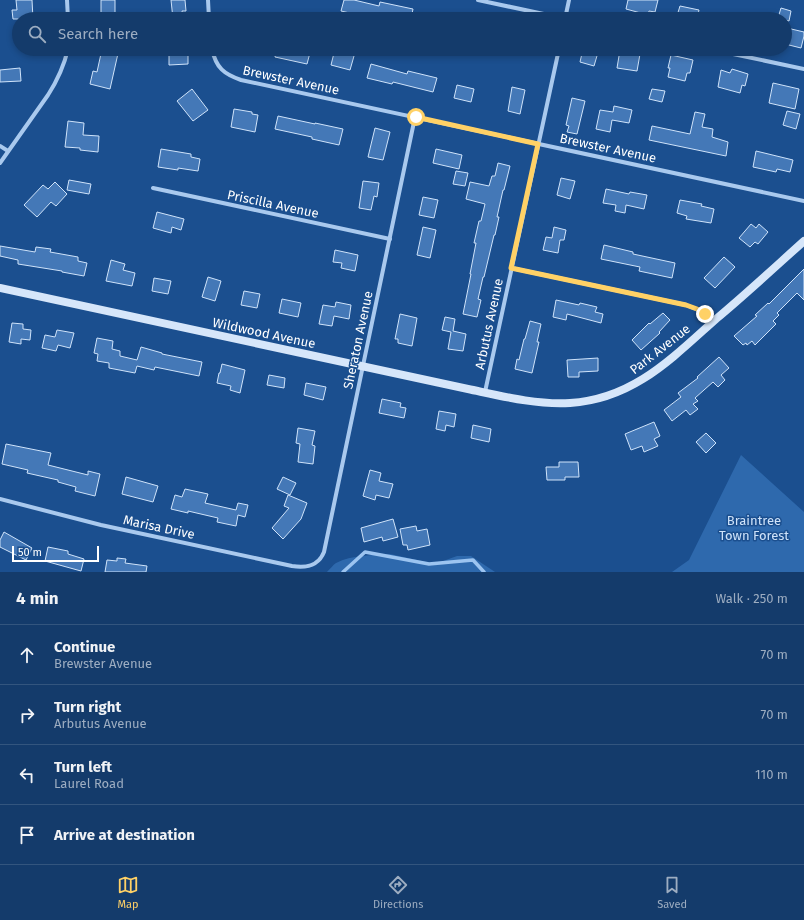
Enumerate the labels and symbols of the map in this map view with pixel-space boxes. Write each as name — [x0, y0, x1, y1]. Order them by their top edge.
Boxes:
street label: Brewster Avenue — [241, 62, 341, 98]
route start — [407, 108, 425, 126]
street label: Brewster Avenue — [558, 130, 658, 166]
street label: Priscilla Avenue — [226, 187, 320, 221]
street label: Arbutus Avenue — [472, 277, 506, 371]
street label: Sheraton Avenue — [340, 290, 376, 390]
route end — [696, 305, 714, 323]
street label: Wildwood Avenue — [211, 315, 317, 351]
street label: Park Avenue — [627, 321, 693, 377]
street label: Marisa Drive — [122, 512, 196, 542]
park label: Braintree Town Forest — [719, 513, 789, 543]
scale bar — [12, 544, 99, 563]

